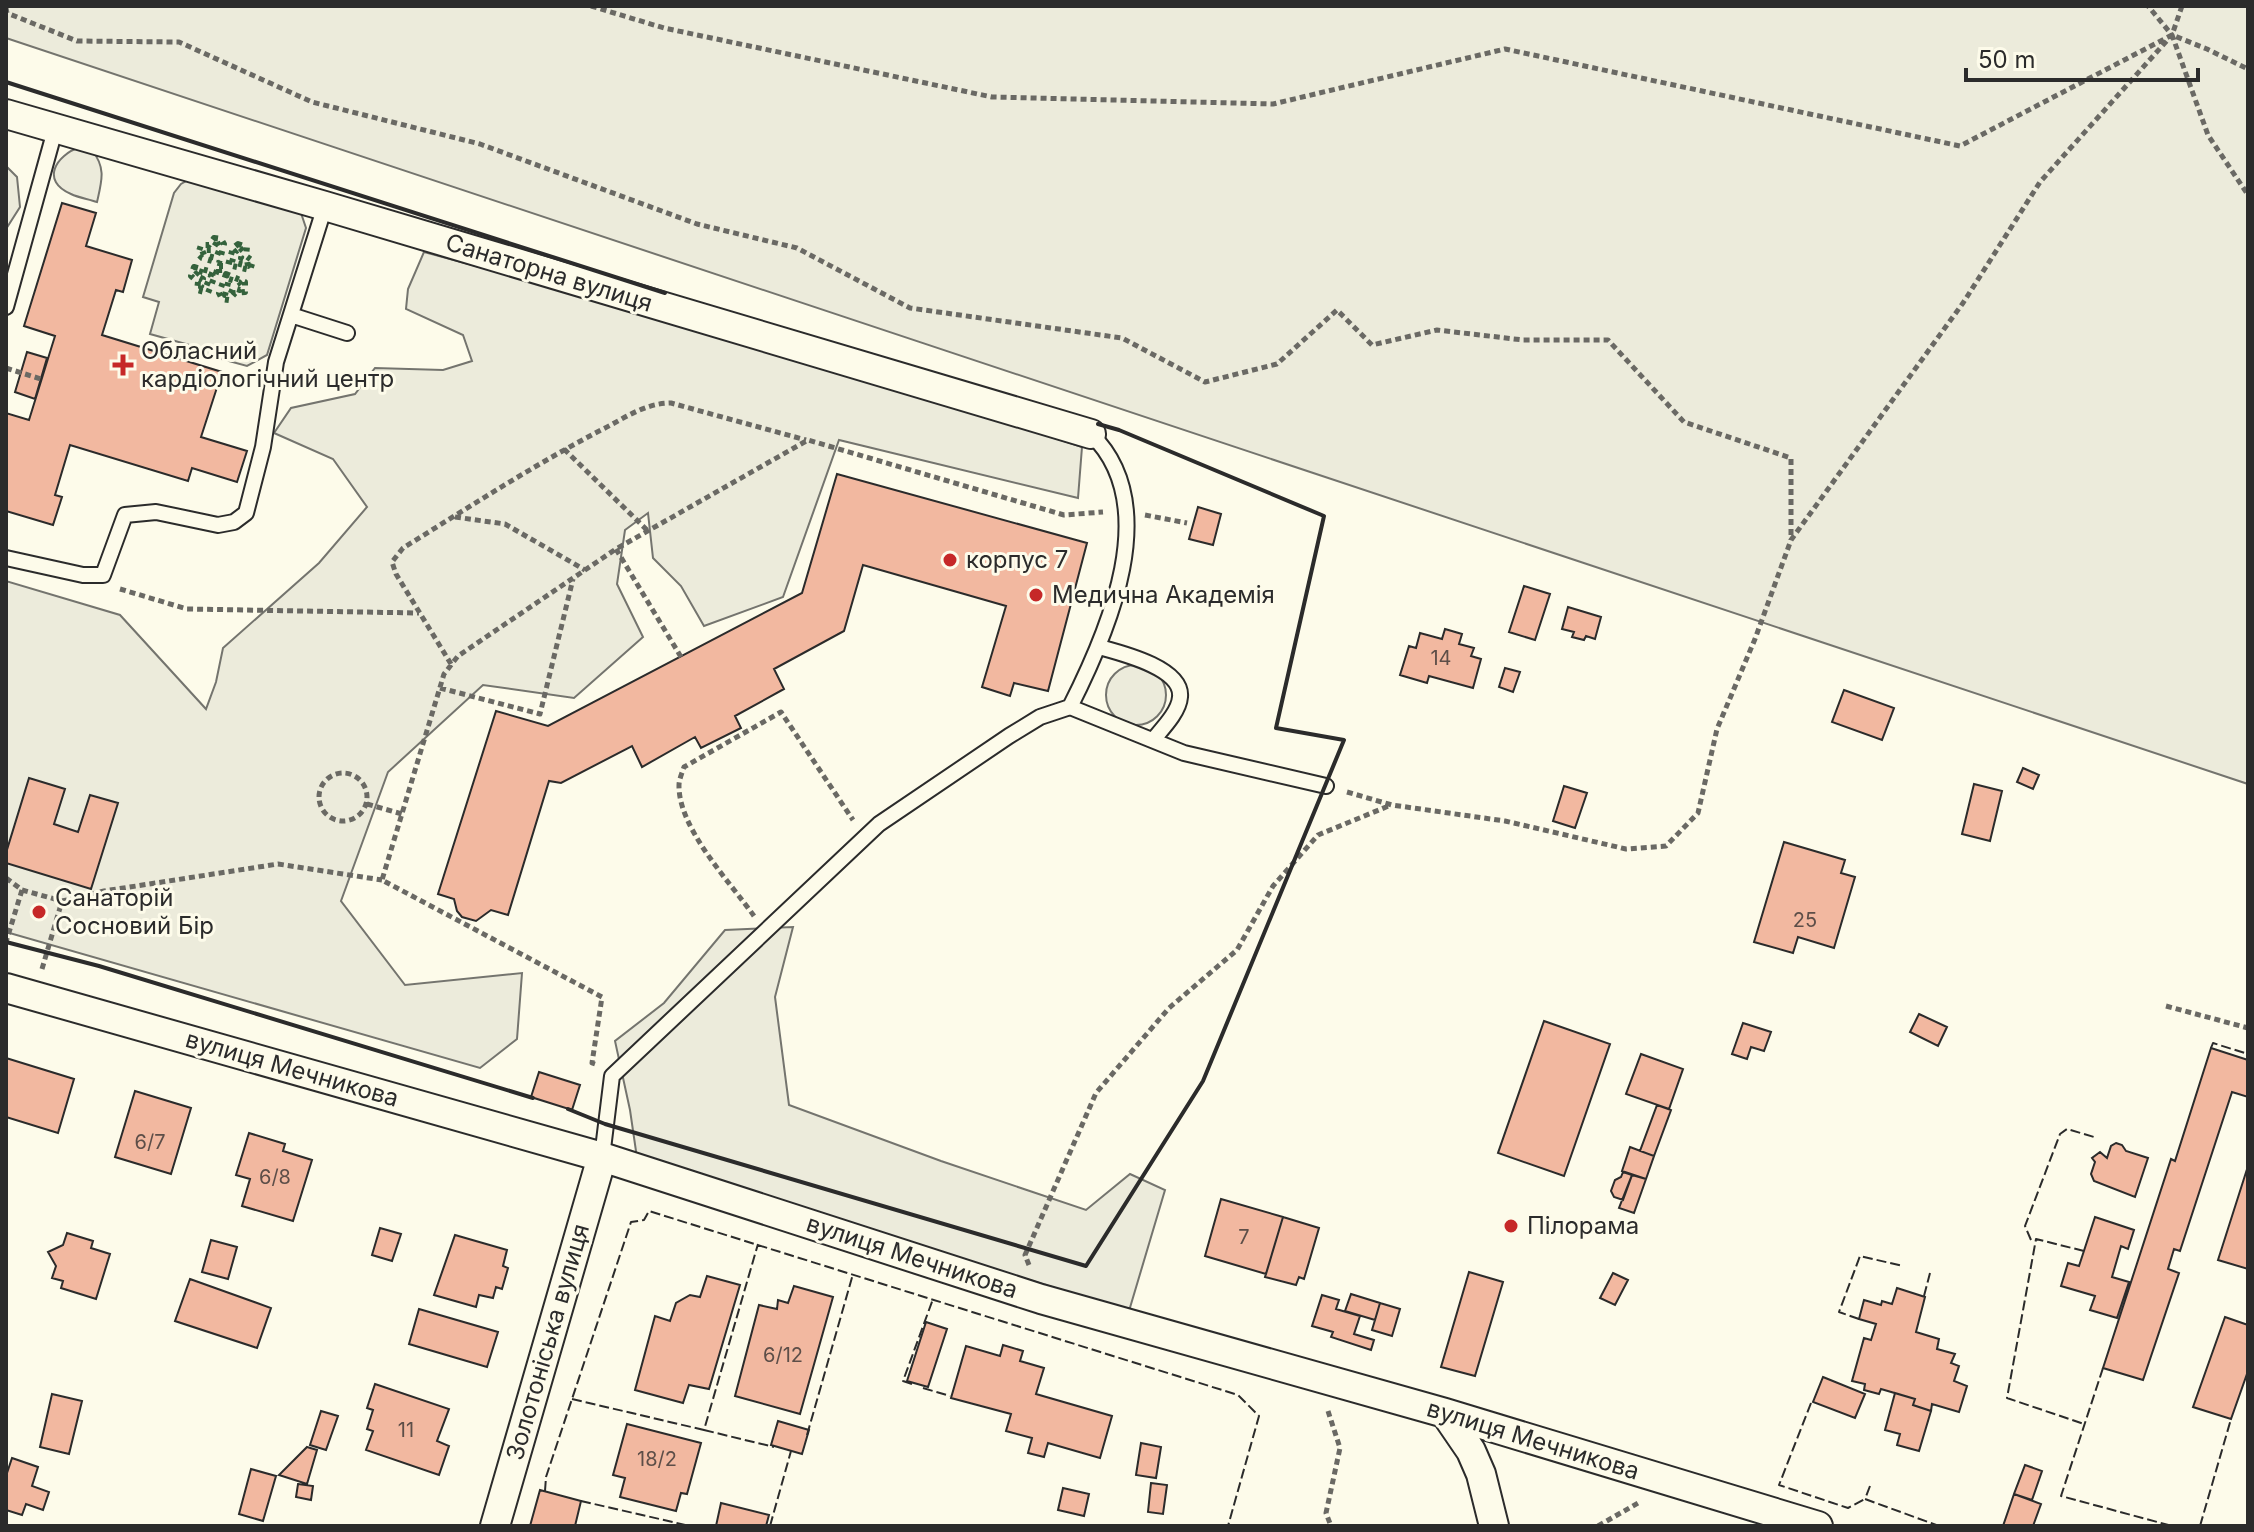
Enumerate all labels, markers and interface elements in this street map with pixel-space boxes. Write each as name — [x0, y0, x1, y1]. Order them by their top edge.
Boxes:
scale bar — [1966, 32, 2198, 82]
text: 50 m — [1978, 45, 2036, 74]
street label: Санаторна вулиця — [442, 227, 656, 318]
place label: Обласний кардіологічний центр — [141, 336, 394, 393]
marker: Обласний кардіологічний центр — [112, 354, 134, 376]
place label: корпус 7 — [966, 545, 1068, 574]
marker: корпус 7 — [941, 551, 959, 569]
place label: Медична Академія — [1052, 580, 1275, 609]
marker: Медична Академія — [1027, 586, 1045, 604]
house number: 14 — [1430, 646, 1452, 670]
place label: Санаторій Сосновий Бір — [55, 883, 214, 940]
marker: Санаторій Сосновий Бір — [30, 903, 48, 921]
house number: 25 — [1793, 908, 1817, 932]
street label: вулиця Мечникова — [182, 1024, 402, 1113]
house number: 6/7 — [135, 1130, 165, 1154]
house number: 6/8 — [259, 1165, 291, 1189]
street label: вулиця Мечникова — [803, 1209, 1021, 1304]
place label: Пілорама — [1527, 1211, 1639, 1240]
marker: Пілорама — [1502, 1217, 1520, 1235]
street label: Золотоніська вулиця — [500, 1220, 595, 1463]
house number: 7 — [1238, 1225, 1250, 1249]
house number: 6/12 — [763, 1343, 803, 1367]
street label: вулиця Мечникова — [1424, 1393, 1643, 1486]
house number: 11 — [398, 1418, 414, 1442]
house number: 18/2 — [637, 1447, 677, 1471]

